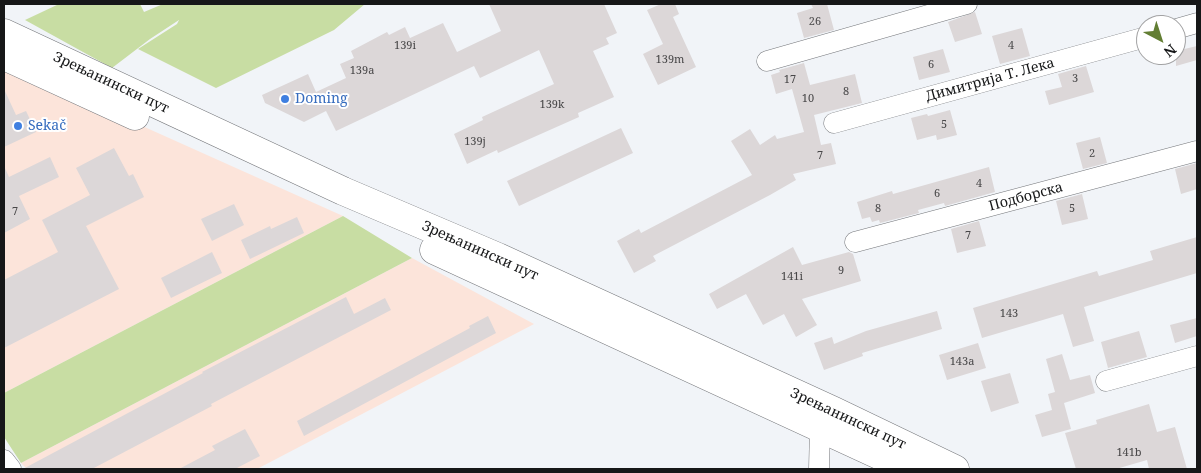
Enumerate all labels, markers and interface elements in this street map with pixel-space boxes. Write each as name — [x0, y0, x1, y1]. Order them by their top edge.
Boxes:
house number: 26 — [809, 15, 821, 29]
north arrow — [1136, 15, 1186, 65]
house number: 139i — [394, 39, 416, 53]
house number: 4 — [1008, 39, 1014, 53]
text: N — [1160, 40, 1181, 62]
street label: Зрењанински пут — [50, 49, 172, 117]
house number: 139m — [656, 53, 684, 67]
street label: Димитрија Т. Лека — [924, 55, 1056, 105]
house number: 6 — [928, 58, 934, 72]
house number: 139a — [350, 64, 374, 78]
house number: 3 — [1072, 72, 1078, 86]
house number: 17 — [784, 73, 796, 87]
house number: 8 — [843, 85, 849, 99]
place label: Doming — [295, 91, 348, 107]
house number: 10 — [802, 92, 814, 106]
marker: Doming — [279, 93, 291, 105]
house number: 139k — [540, 98, 564, 112]
place label: Sekač — [28, 118, 66, 134]
house number: 5 — [941, 118, 947, 132]
marker: Sekač — [12, 120, 24, 132]
house number: 139j — [464, 135, 486, 149]
house number: 2 — [1089, 147, 1095, 161]
house number: 7 — [817, 149, 823, 163]
house number: 4 — [976, 177, 982, 191]
street label: Подборска — [987, 179, 1065, 215]
house number: 6 — [934, 187, 940, 201]
house number: 8 — [875, 202, 881, 216]
house number: 5 — [1069, 202, 1075, 216]
house number: 7 — [12, 205, 18, 219]
street label: Зрењанински пут — [419, 218, 541, 284]
house number: 7 — [965, 229, 971, 243]
house number: 9 — [838, 264, 844, 278]
house number: 141i — [781, 270, 803, 284]
house number: 143 — [1000, 307, 1018, 321]
house number: 143a — [950, 355, 974, 369]
street label: Зрењанински пут — [787, 385, 909, 453]
house number: 141b — [1116, 446, 1142, 460]

